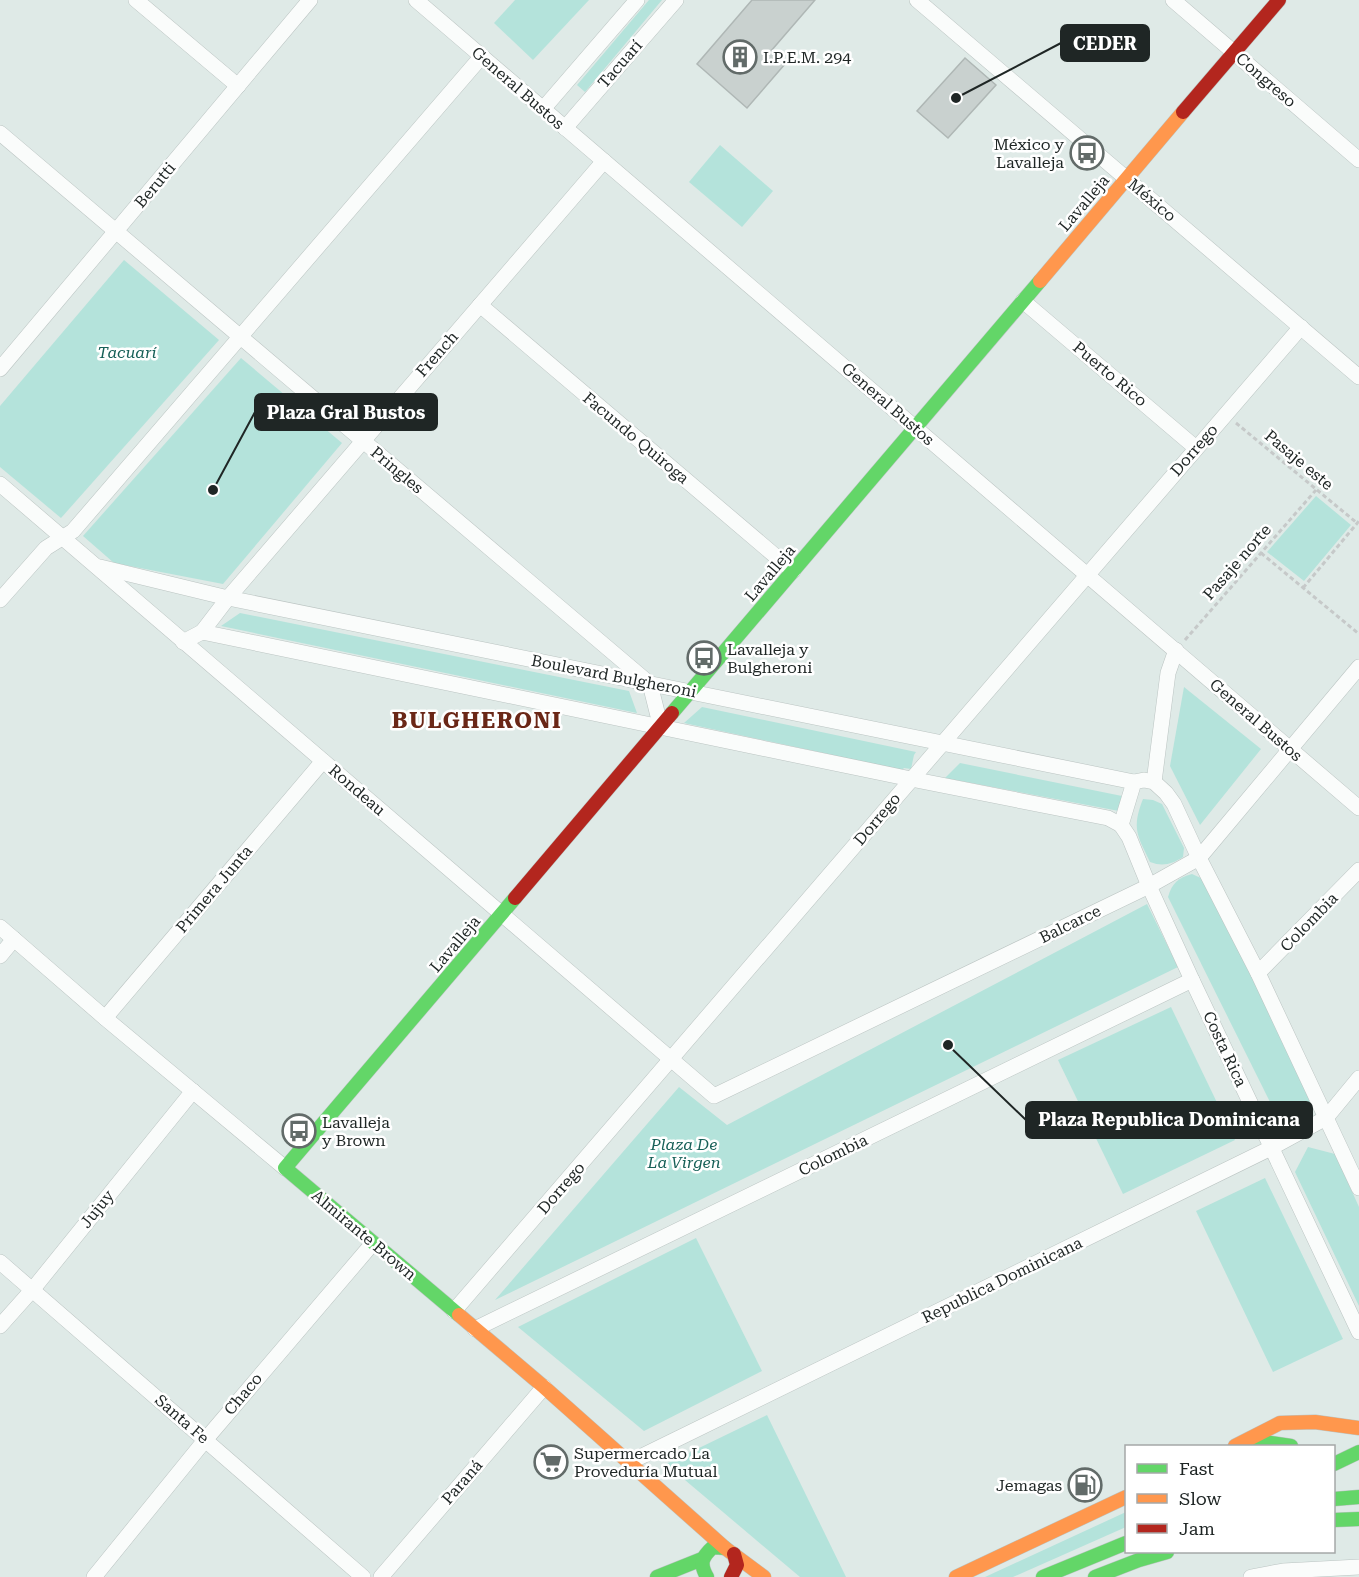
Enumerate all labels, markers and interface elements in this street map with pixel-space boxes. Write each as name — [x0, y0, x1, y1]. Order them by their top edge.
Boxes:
callout: CEDER — [1061, 25, 1149, 61]
text: CEDER — [1073, 33, 1138, 54]
street label: Tacuarí — [594, 36, 646, 92]
building icon: I.P.E.M. 294 — [722, 39, 758, 75]
street label: General Bustos — [468, 43, 568, 134]
place label: I.P.E.M. 294 — [763, 48, 851, 67]
street label: Congreso — [1232, 49, 1300, 111]
place label: México y Lavalleja — [994, 135, 1065, 172]
bus stop icon: México y Lavalleja — [1069, 135, 1105, 171]
street label: Berutti — [131, 158, 179, 212]
street label: Lavalleja — [1055, 171, 1113, 235]
street label: México — [1124, 174, 1180, 226]
street label: French — [412, 327, 462, 381]
street label: Puerto Rico — [1069, 338, 1151, 411]
park label: Tacuarí — [97, 343, 158, 362]
street label: General Bustos — [838, 359, 938, 450]
street label: Facundo Quiroga — [579, 388, 693, 488]
callout: Plaza Gral Bustos — [255, 394, 437, 430]
text: Plaza Gral Bustos — [267, 402, 425, 423]
street label: Dorrego — [1166, 420, 1222, 480]
street label: Pasaje este — [1261, 426, 1337, 494]
street label: Pringles — [367, 443, 427, 498]
street label: Pasaje norte — [1199, 520, 1275, 604]
street label: Lavalleja — [741, 541, 799, 605]
bus stop icon: Lavalleja y Bulgheroni — [686, 640, 722, 676]
place label: Lavalleja y Bulgheroni — [727, 640, 812, 677]
street label: Boulevard Bulgheroni — [530, 651, 698, 701]
street label: General Bustos — [1206, 675, 1306, 766]
district label: BULGHERONI — [392, 708, 562, 733]
street label: Rondeau — [325, 760, 389, 820]
street label: Dorrego — [850, 789, 904, 849]
street label: Primera Junta — [172, 841, 256, 937]
street label: Colombia — [1276, 888, 1342, 955]
street label: Balcarce — [1036, 901, 1104, 947]
street label: Lavalleja — [426, 912, 484, 976]
street label: Costa Rica — [1199, 1008, 1251, 1090]
callout: Plaza Republica Dominicana — [1026, 1102, 1312, 1138]
text: Plaza Republica Dominicana — [1038, 1109, 1300, 1130]
bus stop icon: Lavalleja y Brown — [281, 1113, 317, 1149]
place label: Lavalleja y Brown — [322, 1113, 390, 1150]
street label: Colombia — [795, 1130, 871, 1180]
park label: Plaza De La Virgen — [646, 1135, 721, 1172]
street label: Dorrego — [533, 1158, 589, 1218]
street label: Jujuy — [76, 1186, 118, 1232]
street label: Almirante Brown — [308, 1186, 420, 1284]
street label: Republica Dominicana — [919, 1233, 1086, 1327]
street label: Chaco — [220, 1369, 266, 1419]
street label: Santa Fe — [151, 1390, 213, 1448]
supermarket icon: Supermercado La Proveduría Mutual — [533, 1444, 569, 1480]
place label: Supermercado La Proveduría Mutual — [574, 1444, 717, 1481]
legend — [1125, 1445, 1335, 1553]
street label: Paraná — [438, 1456, 487, 1508]
text: Fast — [1179, 1458, 1214, 1479]
fuel station icon: Jemagas — [1067, 1467, 1103, 1503]
place label: Jemagas — [996, 1476, 1062, 1495]
text: Slow — [1179, 1488, 1221, 1509]
text: Jam — [1179, 1518, 1215, 1539]

